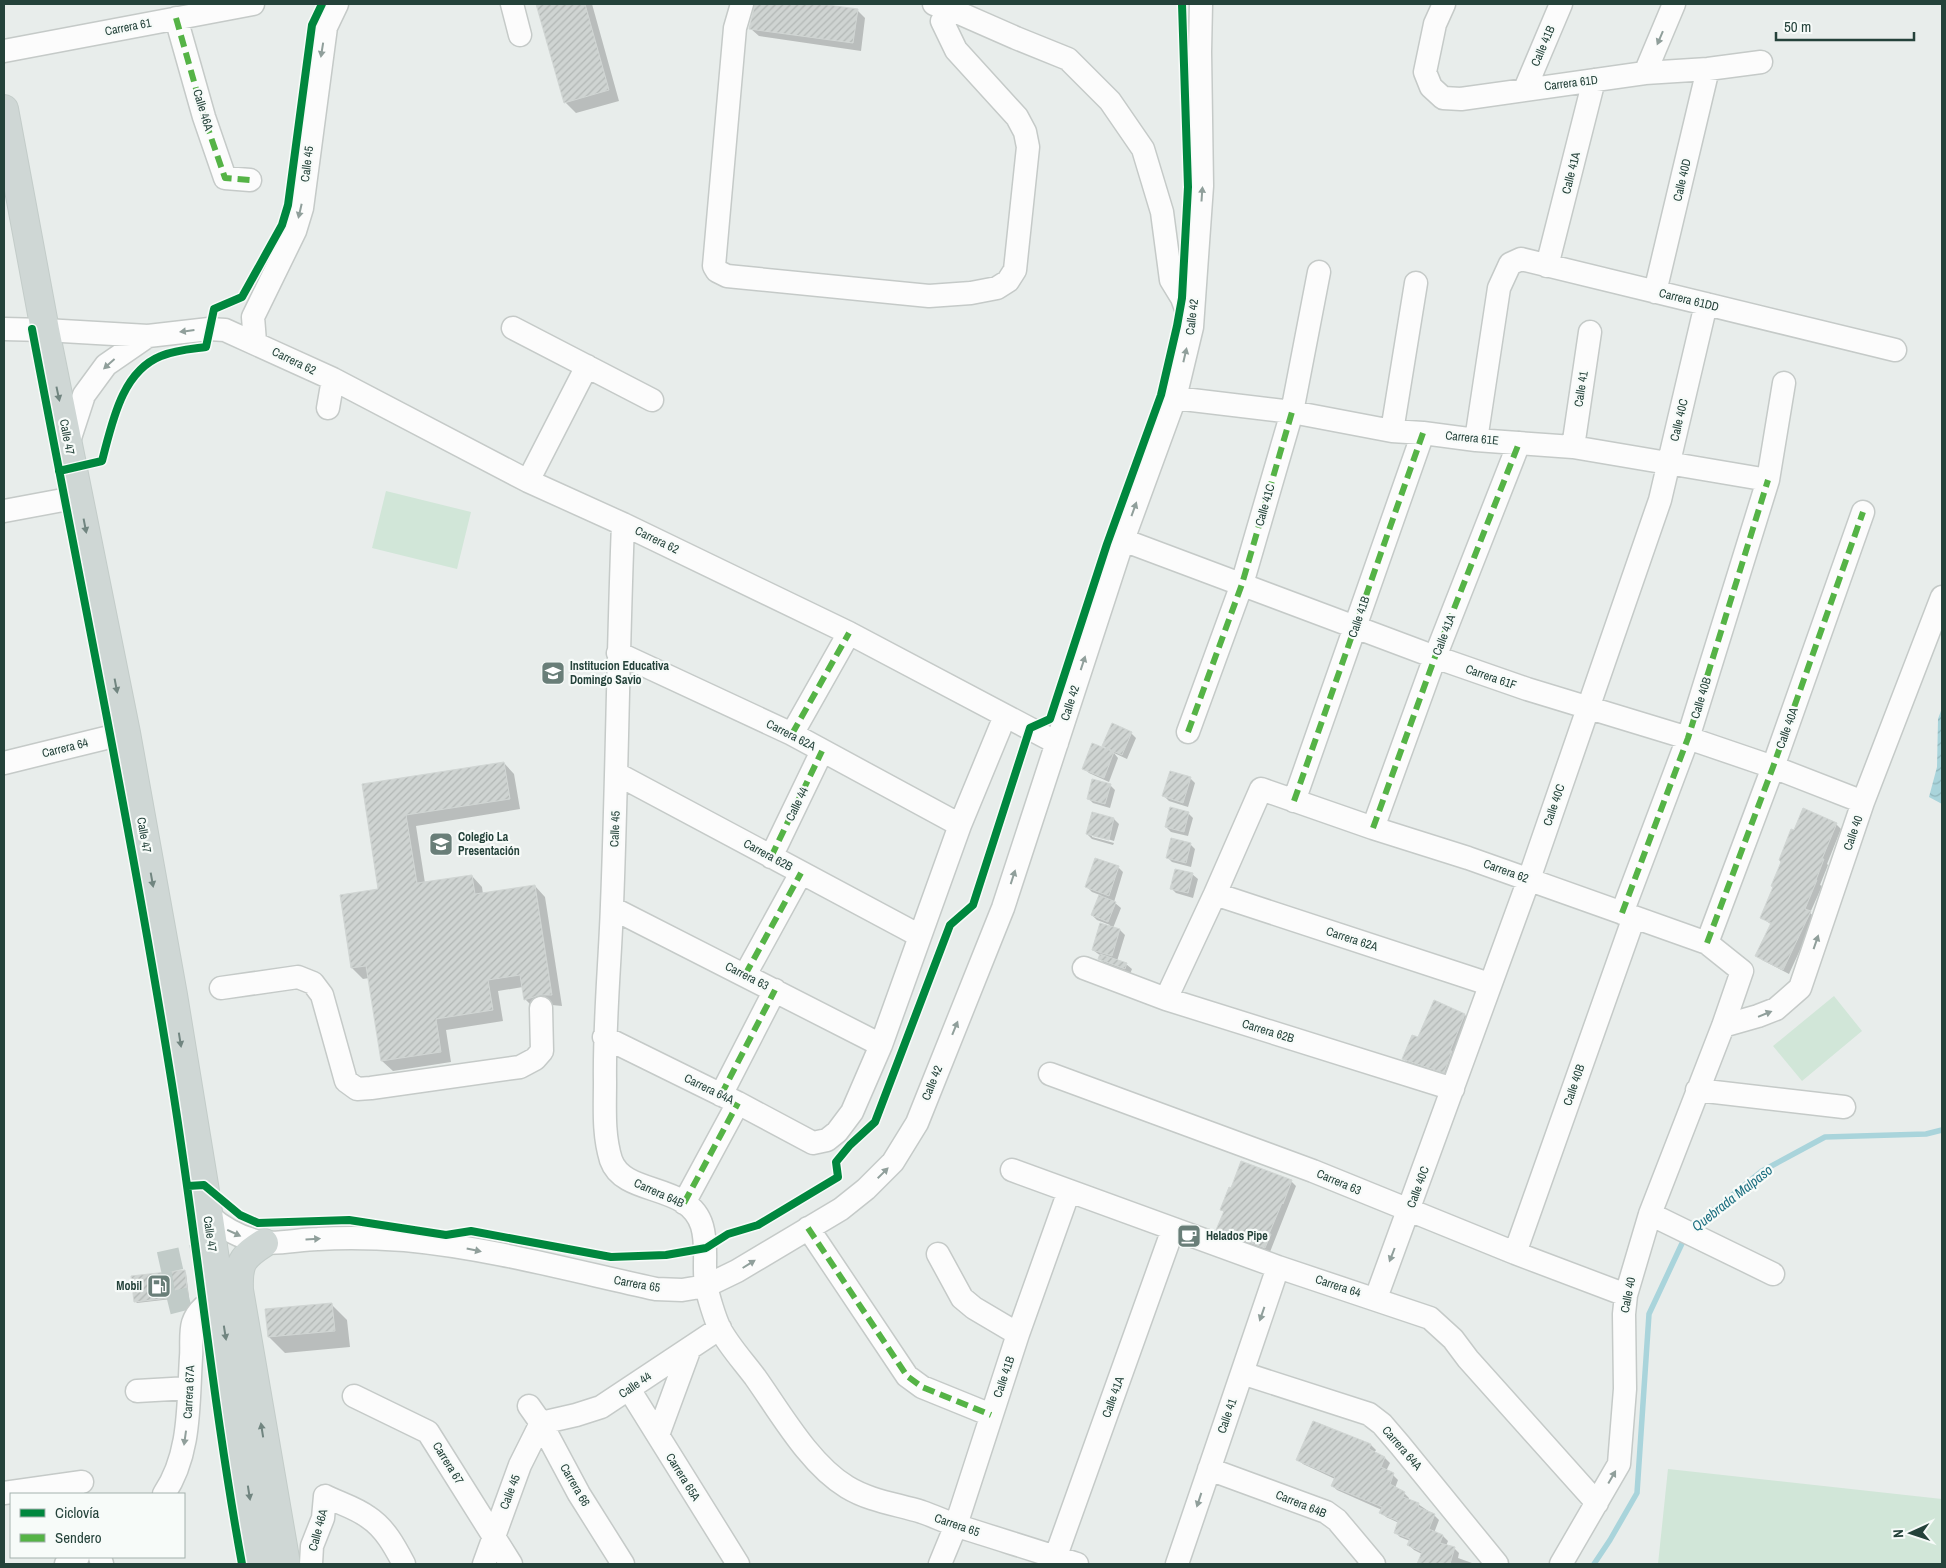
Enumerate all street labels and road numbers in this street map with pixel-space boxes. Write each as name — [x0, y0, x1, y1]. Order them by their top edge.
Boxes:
street label: Carrera 61 — [103, 15, 153, 39]
street label: Calle 41B — [1527, 23, 1559, 69]
street label: Carrera 61D — [1543, 72, 1599, 94]
street label: Calle 46A — [189, 87, 217, 133]
street label: Calle 45 — [297, 145, 317, 183]
street label: Calle 41A — [1558, 150, 1584, 196]
street label: Calle 40D — [1669, 157, 1695, 203]
street label: Carrera 61DD — [1657, 285, 1721, 315]
street label: Calle 42 — [1182, 298, 1202, 336]
street label: Carrera 62 — [269, 344, 319, 378]
street label: Calle 41 — [1570, 369, 1592, 408]
street label: Calle 40C — [1666, 397, 1692, 443]
street label: Calle 47 — [56, 418, 78, 457]
street label: Carrera 61E — [1445, 427, 1499, 449]
street label: Calle 41C — [1251, 482, 1279, 528]
street label: Carrera 62 — [632, 523, 682, 557]
street label: Calle 41B — [1344, 594, 1374, 640]
street label: Calle 41A — [1429, 612, 1459, 658]
street label: Carrera 61F — [1463, 661, 1519, 693]
street label: Calle 40B — [1687, 675, 1715, 721]
street label: Calle 42 — [1057, 683, 1083, 723]
street label: Calle 40A — [1772, 705, 1802, 751]
street label: Carrera 62A — [763, 716, 819, 754]
street label: Carrera 64 — [40, 734, 90, 761]
street label: Calle 40C — [1539, 782, 1569, 828]
street label: Calle 44 — [782, 784, 812, 824]
street label: Calle 45 — [606, 810, 624, 847]
street label: Calle 40 — [1840, 813, 1866, 853]
street label: Calle 47 — [133, 816, 155, 855]
street label: Carrera 62B — [741, 835, 796, 875]
street label: Carrera 62 — [1481, 855, 1531, 887]
street label: Carrera 62A — [1324, 923, 1380, 955]
street label: Carrera 63 — [722, 958, 772, 994]
street label: Carrera 62B — [1240, 1016, 1296, 1047]
street label: Calle 40B — [1559, 1062, 1589, 1108]
street label: Calle 42 — [918, 1063, 946, 1103]
street label: Carrera 64A — [681, 1070, 737, 1108]
street label: Calle 40C — [1403, 1164, 1433, 1210]
street label: Carrera 63 — [1314, 1165, 1364, 1199]
street label: Carrera 64B — [631, 1175, 687, 1211]
street label: Calle 47 — [200, 1215, 221, 1254]
street label: Carrera 64 — [1313, 1271, 1363, 1301]
street label: Carrera 65 — [612, 1272, 662, 1296]
street label: Calle 40 — [1617, 1276, 1639, 1314]
street label: Calle 41B — [989, 1354, 1019, 1400]
street label: Carrera 67A — [180, 1364, 198, 1419]
street label: Calle 44 — [616, 1368, 655, 1402]
street label: Calle 41A — [1098, 1374, 1128, 1420]
street label: Calle 41 — [1214, 1396, 1241, 1436]
street label: Carrera 64A — [1378, 1423, 1426, 1474]
street label: Carrera 67 — [429, 1439, 468, 1488]
street label: Carrera 65A — [662, 1450, 704, 1504]
street label: Carrera 66 — [556, 1461, 594, 1509]
street label: Calle 45 — [496, 1472, 524, 1512]
street label: Carrera 64B — [1273, 1487, 1329, 1522]
street label: Calle 46A — [305, 1507, 331, 1553]
street label: Carrera 65 — [932, 1510, 982, 1540]

